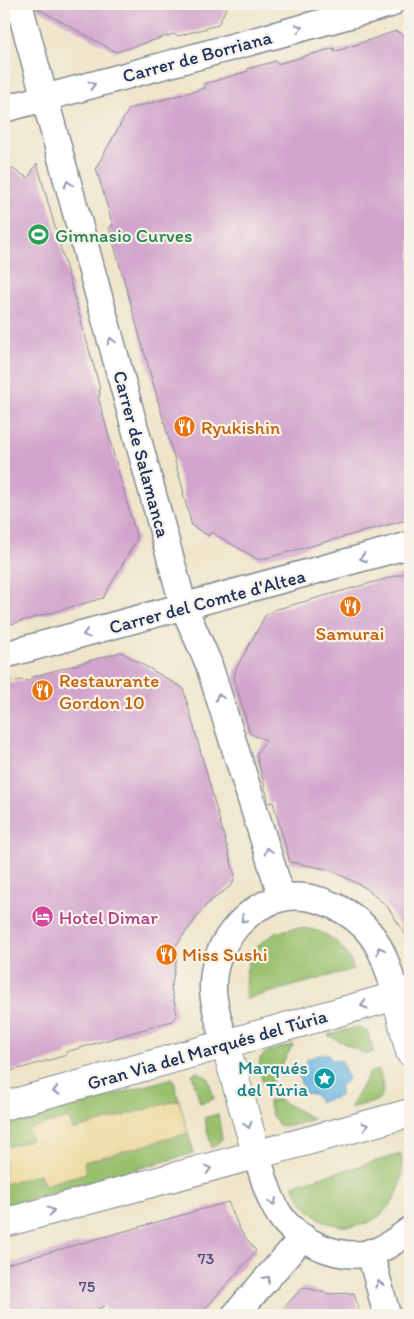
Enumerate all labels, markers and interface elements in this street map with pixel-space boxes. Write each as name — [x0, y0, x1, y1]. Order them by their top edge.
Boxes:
one-way arrow — [295, 24, 303, 34]
street label: Carrer de Borriana — [120, 25, 274, 87]
one-way arrow — [87, 80, 96, 91]
one-way arrow — [63, 179, 74, 188]
sports icon: Gimnasio Curves — [27, 223, 51, 247]
place label: Gimnasio Curves — [55, 224, 192, 247]
one-way arrow — [106, 337, 116, 345]
street label: Carrer de Salamanca — [108, 368, 175, 540]
restaurant icon: Ryukishin — [173, 415, 197, 439]
place label: Ryukishin — [201, 416, 280, 439]
one-way arrow — [359, 552, 368, 563]
street label: Carrer del Comte d'Altea — [107, 564, 308, 639]
restaurant icon: Samurai — [338, 595, 362, 619]
place label: Samurai — [316, 622, 384, 645]
one-way arrow — [81, 628, 90, 639]
place label: Restaurante Gordon 10 — [59, 669, 159, 714]
restaurant icon: Restaurante Gordon 10 — [31, 679, 55, 703]
one-way arrow — [215, 693, 225, 701]
one-way arrow — [264, 848, 274, 856]
hotel icon: Hotel Dimar — [31, 905, 55, 929]
place label: Hotel Dimar — [59, 906, 158, 929]
one-way arrow — [240, 913, 249, 922]
restaurant icon: Miss Sushi — [154, 942, 178, 966]
place label: Miss Sushi — [182, 943, 268, 966]
one-way arrow — [376, 947, 386, 956]
one-way arrow — [360, 1000, 369, 1010]
street label: Gran Via del Marqués del Túria — [84, 1004, 330, 1094]
place label: Marqués del Túria — [237, 1056, 308, 1100]
place icon: Marqués del Túria — [312, 1066, 336, 1090]
one-way arrow — [52, 1086, 60, 1096]
one-way arrow — [243, 1120, 253, 1128]
one-way arrow — [360, 1121, 369, 1132]
one-way arrow — [204, 1164, 212, 1175]
one-way arrow — [267, 1197, 278, 1206]
one-way arrow — [46, 1206, 54, 1216]
house number: 73 — [198, 1249, 215, 1268]
one-way arrow — [262, 1275, 271, 1284]
house number: 75 — [79, 1277, 95, 1296]
one-way arrow — [374, 1280, 384, 1288]

